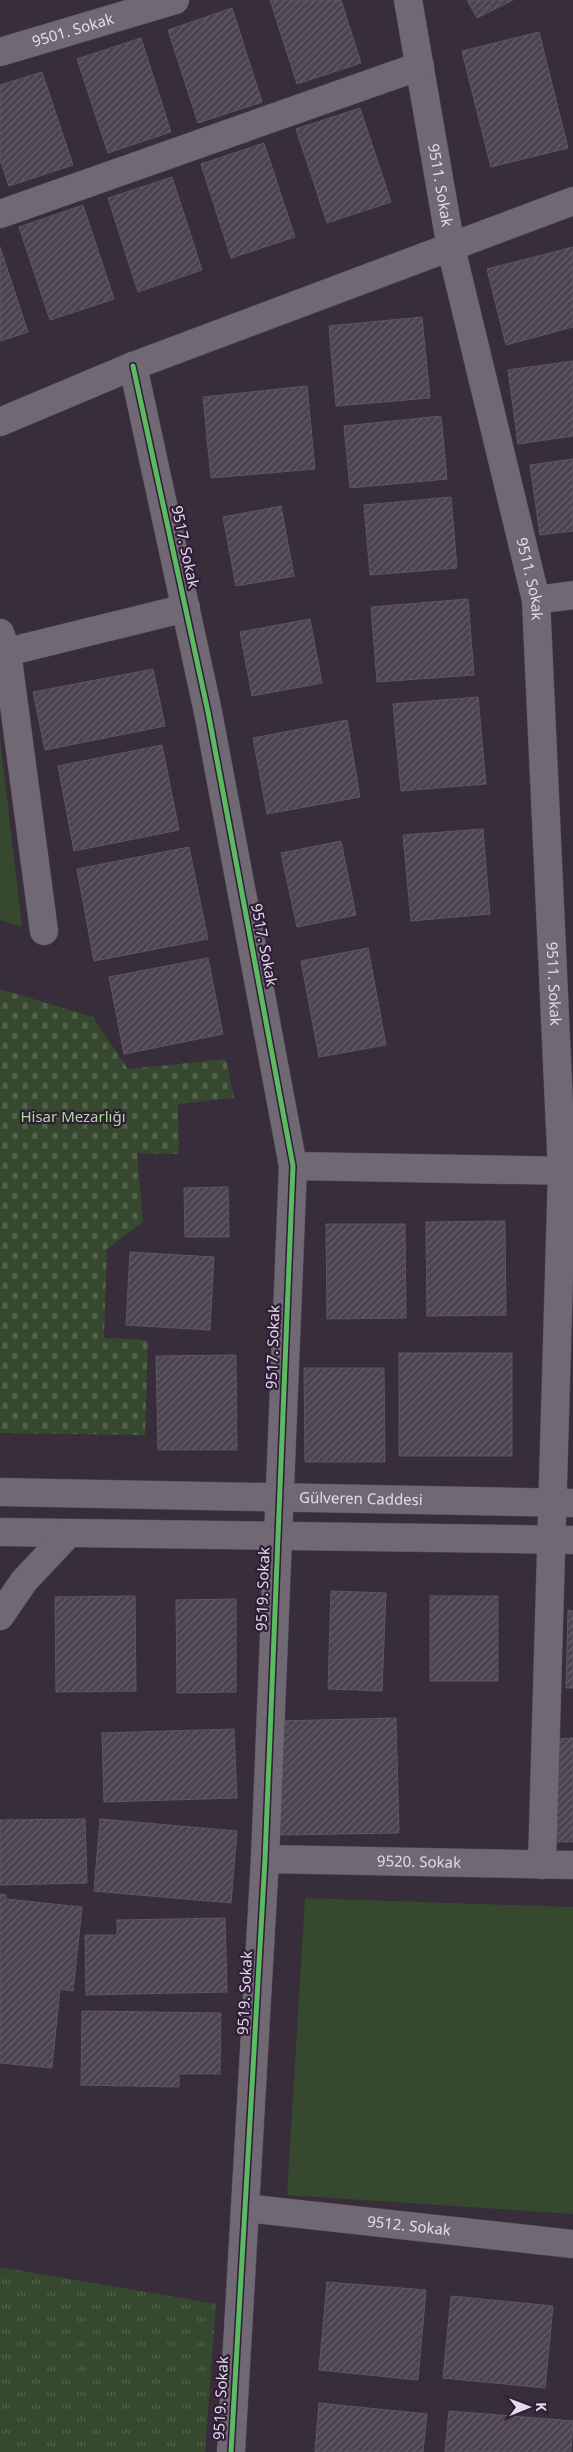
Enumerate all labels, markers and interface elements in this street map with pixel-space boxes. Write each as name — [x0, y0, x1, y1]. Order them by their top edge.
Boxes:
street label: 9501. Sokak — [29, 8, 116, 51]
street label: 9511. Sokak — [424, 142, 458, 228]
street label: 9517. Sokak — [167, 504, 204, 590]
street label: 9511. Sokak — [512, 535, 548, 621]
street label: 9517. Sokak — [247, 902, 283, 988]
street label: 9511. Sokak — [543, 941, 566, 1026]
park label: Hisar Mezarlığı — [20, 1106, 126, 1126]
street label: 9517. Sokak — [261, 1305, 283, 1389]
street label: Gülveren Caddesi — [299, 1487, 423, 1509]
street label: 9519. Sokak — [251, 1547, 273, 1631]
street label: 9520. Sokak — [377, 1850, 461, 1872]
street label: 9519. Sokak — [232, 1950, 256, 2035]
street label: 9512. Sokak — [366, 2210, 452, 2240]
street label: 9519. Sokak — [208, 2355, 232, 2440]
north arrow — [503, 2382, 553, 2432]
text: K — [532, 2402, 551, 2412]

